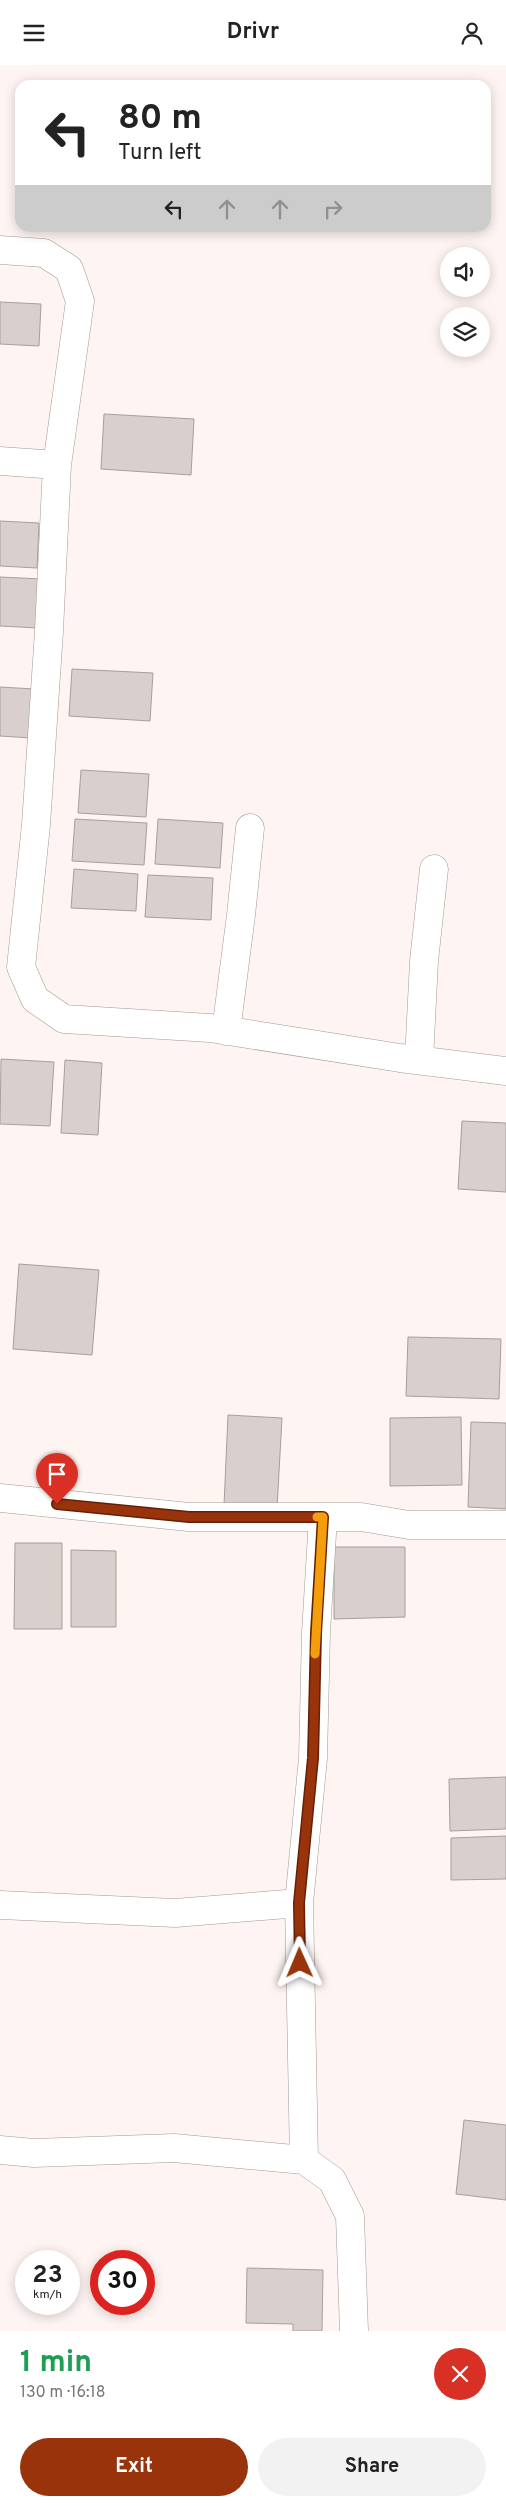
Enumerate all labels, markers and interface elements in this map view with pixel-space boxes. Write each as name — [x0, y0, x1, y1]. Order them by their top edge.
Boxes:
icon: menu — [20, 19, 48, 47]
text: Drivr — [227, 19, 279, 46]
icon: person — [458, 19, 486, 47]
text: 80 m — [118, 97, 202, 141]
icon: left — [35, 100, 100, 165]
text: Turn left — [118, 140, 201, 167]
icon: left — [160, 195, 188, 223]
icon: ahead — [213, 195, 241, 223]
icon: ahead — [266, 195, 294, 223]
icon: right — [319, 195, 347, 223]
map controls — [440, 247, 490, 357]
button: sound — [440, 247, 490, 297]
button: layers — [440, 307, 490, 357]
pin — [36, 1453, 78, 1504]
icon: arrive — [43, 1460, 71, 1488]
position arrow — [273, 1936, 325, 1988]
speed limit sign: 30 — [90, 2250, 155, 2315]
text: 23 — [32, 2260, 63, 2292]
text: km/h — [33, 2287, 62, 2303]
text: 1 min — [20, 2345, 92, 2382]
button: close — [434, 2348, 486, 2400]
text: 130 m · 16:18 — [20, 2383, 105, 2403]
button: Exit — [20, 2438, 248, 2496]
button: Share — [258, 2438, 486, 2496]

